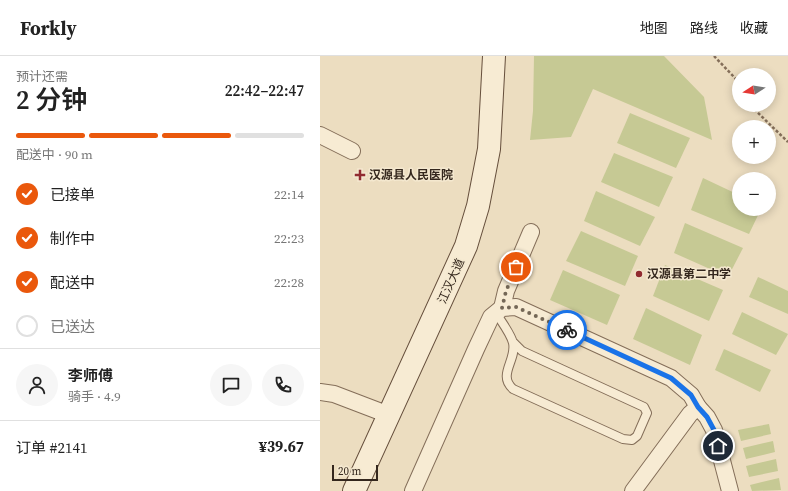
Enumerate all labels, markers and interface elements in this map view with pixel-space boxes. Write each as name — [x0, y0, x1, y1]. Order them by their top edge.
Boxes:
text: Forkly — [20, 15, 77, 41]
text: 地图 — [640, 18, 668, 38]
text: 路线 — [690, 18, 718, 38]
text: 收藏 — [740, 18, 768, 38]
text: 预计还需 — [16, 68, 68, 85]
north arrow — [732, 68, 776, 112]
map controls — [732, 68, 776, 216]
text: 22:42–22:47 — [225, 80, 304, 101]
text: 2 分钟 — [16, 82, 87, 118]
button: + — [732, 120, 776, 164]
text: 配送中 · 90 m — [16, 146, 93, 163]
place label: 汉源县人民医院 — [369, 167, 453, 183]
marker: 汉源县人民医院 — [354, 169, 366, 181]
button: − — [732, 172, 776, 216]
icon: check — [16, 183, 38, 205]
text: 已接单 — [50, 184, 95, 205]
text: 22:14 — [274, 186, 304, 203]
icon: check — [16, 227, 38, 249]
text: 制作中 — [50, 228, 95, 249]
text: 22:23 — [274, 230, 304, 247]
pin — [499, 250, 533, 284]
street label: 江汉大道 — [434, 256, 468, 306]
icon: bag — [505, 256, 527, 278]
place label: 汉源县第二中学 — [647, 266, 731, 282]
marker: 汉源县第二中学 — [634, 269, 644, 279]
icon: check — [16, 271, 38, 293]
text: 配送中 — [50, 272, 95, 293]
text: 22:28 — [274, 274, 304, 291]
courier — [547, 310, 587, 350]
text: 已送达 — [50, 316, 95, 337]
icon: bike — [556, 319, 578, 341]
button: person — [16, 364, 58, 406]
button: chat — [210, 364, 252, 406]
button: phone — [262, 364, 304, 406]
text: 李师傅 — [68, 365, 113, 386]
text: 骑手 · 4.9 — [68, 388, 121, 405]
pin — [701, 429, 735, 463]
icon: home — [707, 435, 729, 457]
text: ¥39.67 — [259, 436, 304, 457]
text: 订单 #2141 — [16, 437, 87, 458]
scale bar — [332, 463, 378, 482]
text: 20 m — [338, 464, 361, 479]

